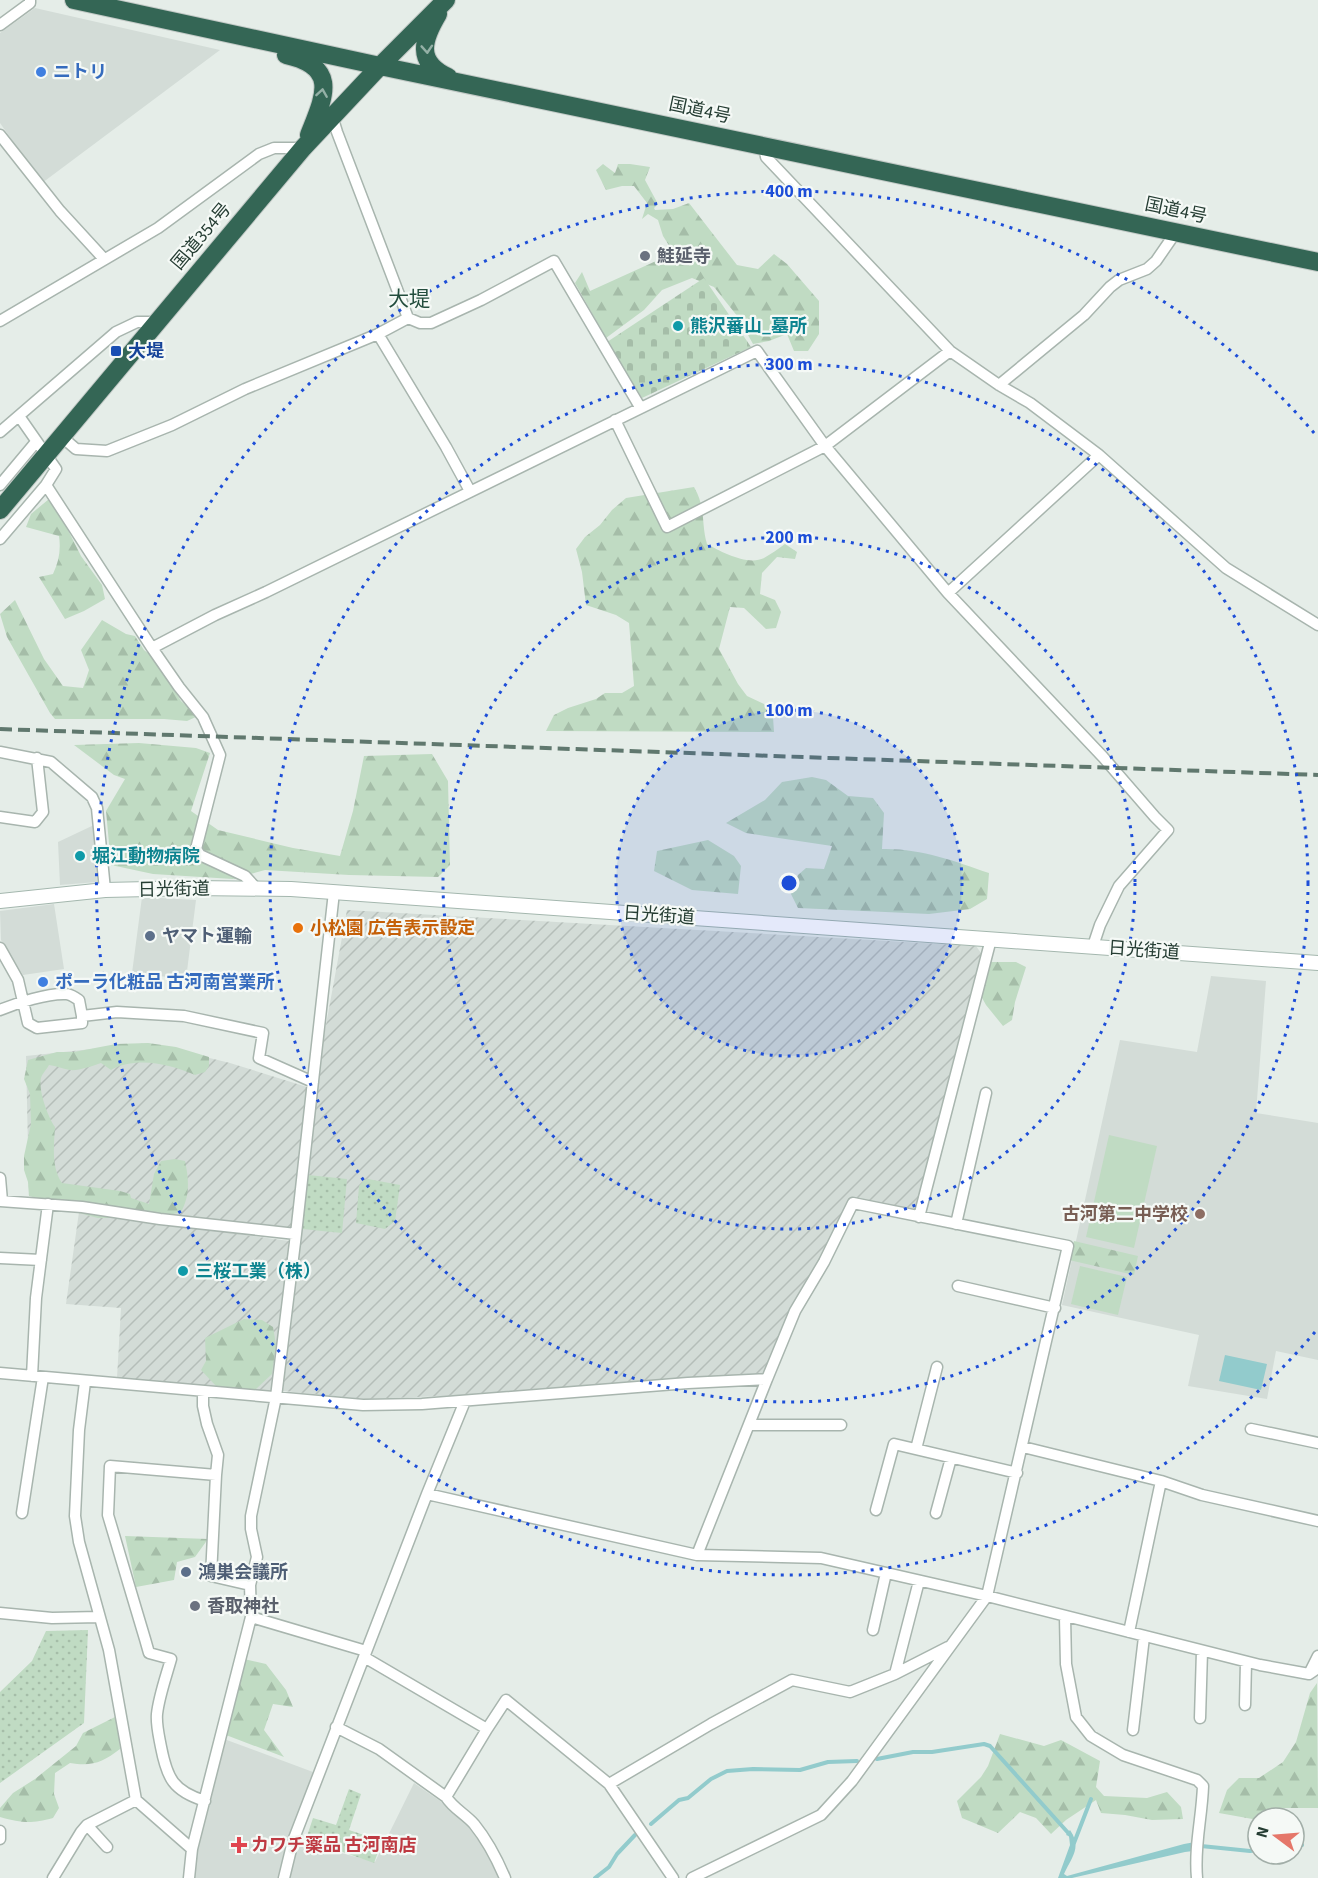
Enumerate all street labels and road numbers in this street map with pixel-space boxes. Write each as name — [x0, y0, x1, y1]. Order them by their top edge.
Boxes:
street label: 国道4号 — [667, 92, 733, 129]
street label: 国道4号 — [1143, 192, 1209, 229]
street label: 国道354号 — [166, 197, 237, 275]
street label: 日光街道 — [138, 876, 210, 903]
street label: 日光街道 — [622, 901, 696, 930]
street label: 日光街道 — [1107, 936, 1181, 965]

